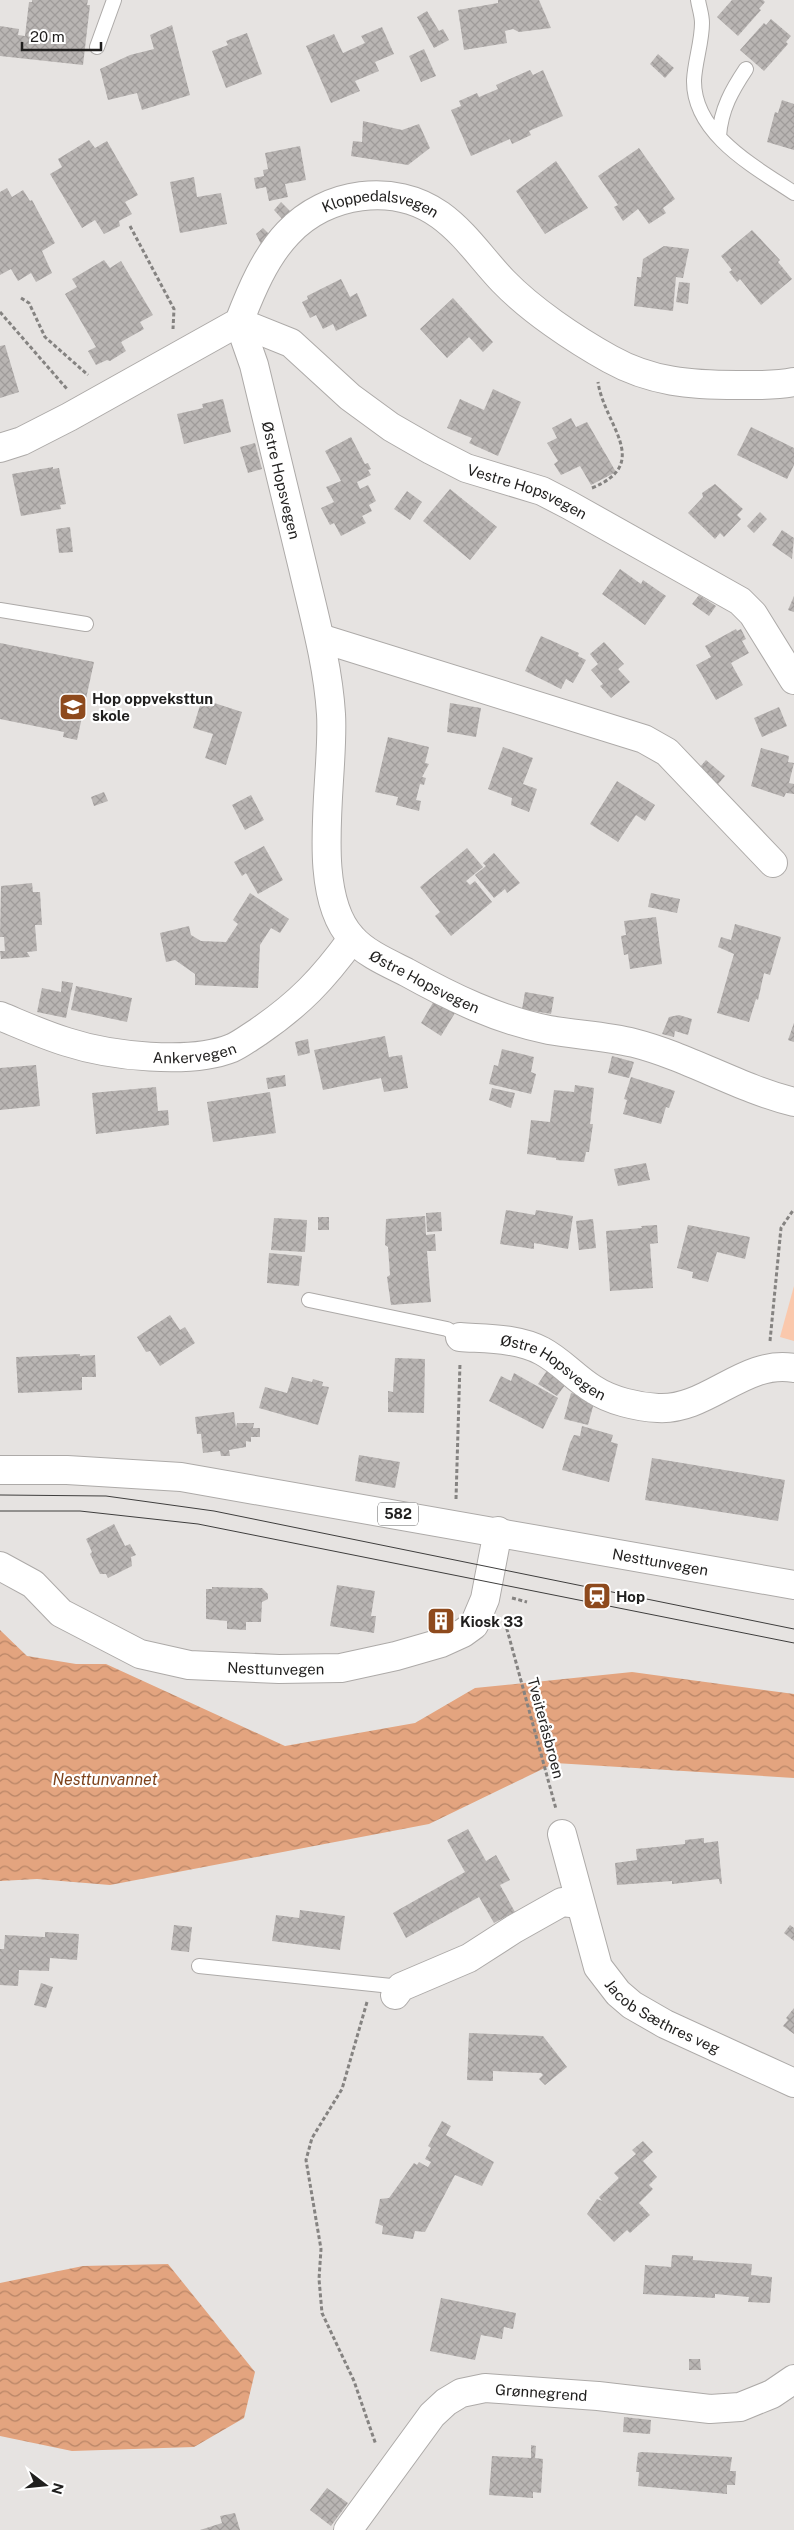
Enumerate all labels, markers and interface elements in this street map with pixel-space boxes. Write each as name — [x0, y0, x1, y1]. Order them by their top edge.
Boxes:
scale bar — [22, 20, 101, 52]
text: 20 m — [30, 28, 65, 45]
street label: Kloppedalsvegen — [319, 187, 442, 220]
street label: Østre Hopsvegen — [259, 419, 304, 541]
street label: Vestre Hopsvegen — [465, 460, 590, 522]
place label: Hop oppveksttun skole — [92, 690, 213, 724]
school or university icon: Hop oppveksttun skole — [58, 692, 88, 722]
street label: Østre Hopsvegen — [367, 946, 482, 1016]
street label: Ankervegen — [152, 1039, 239, 1066]
street label: Østre Hopsvegen — [499, 1331, 609, 1403]
road number: 582 — [378, 1502, 418, 1526]
street label: Nesttunvegen — [611, 1545, 710, 1578]
station icon: Hop — [582, 1581, 612, 1611]
place label: Hop — [616, 1588, 645, 1605]
building icon: Kiosk 33 — [426, 1606, 456, 1636]
place label: Kiosk 33 — [460, 1613, 523, 1630]
street label: Nesttunvegen — [227, 1658, 325, 1678]
street label: Tveiteråsbroen — [524, 1676, 568, 1780]
water label: Nesttunvannet — [53, 1770, 157, 1789]
street label: Jacob Sæthres veg — [602, 1976, 723, 2057]
street label: Grønnegrend — [495, 2380, 588, 2404]
north arrow — [20, 2460, 70, 2510]
text: N — [48, 2481, 67, 2496]

